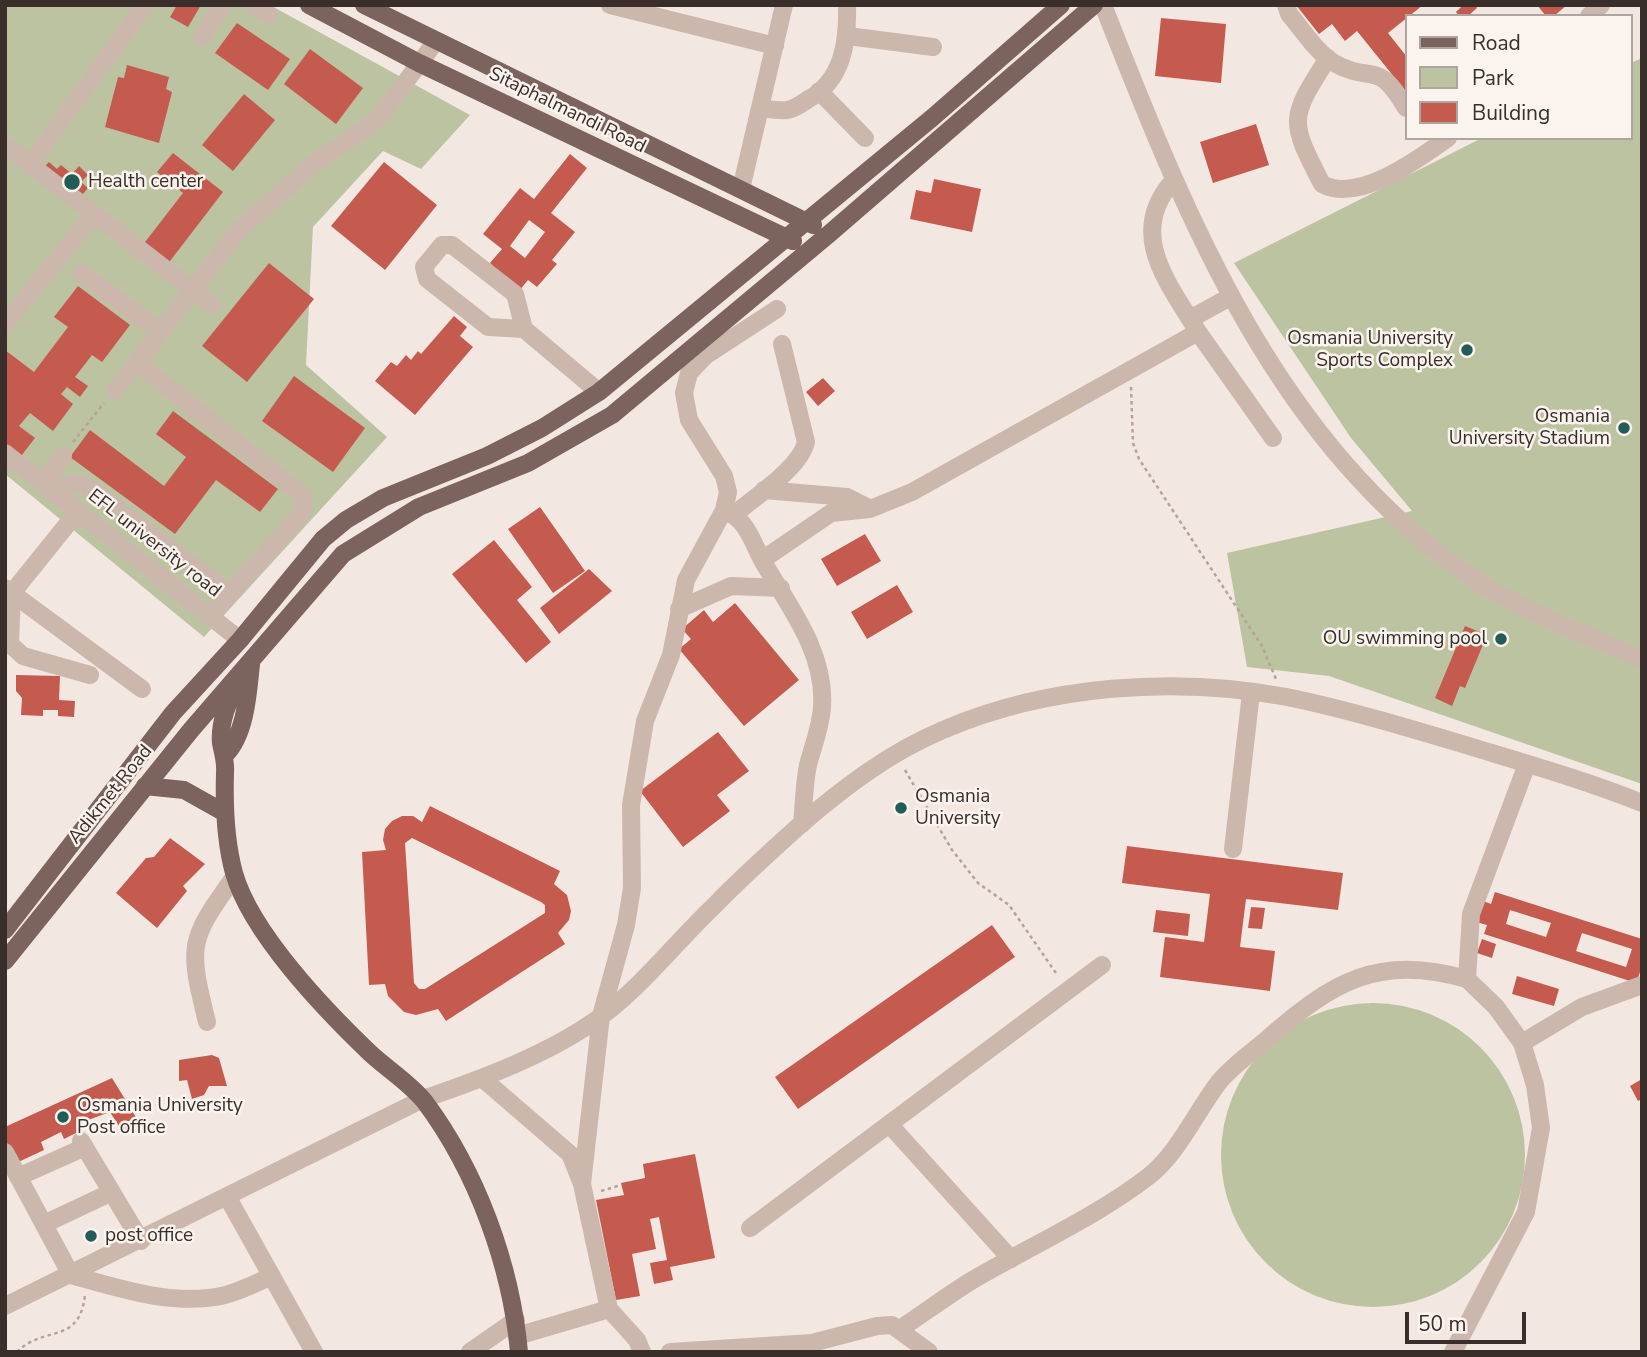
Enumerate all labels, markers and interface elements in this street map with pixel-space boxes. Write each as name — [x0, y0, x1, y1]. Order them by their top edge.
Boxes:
legend — [1406, 14, 1633, 140]
text: Road — [1472, 29, 1521, 57]
street label: Sitaphalmandi Road — [485, 63, 649, 159]
text: Park — [1472, 64, 1514, 92]
text: Building — [1472, 99, 1550, 127]
place label: Health center — [88, 171, 203, 193]
marker: Health center — [62, 172, 82, 192]
place label: Osmania University Sports Complex — [1287, 328, 1453, 372]
marker: Osmania University Sports Complex — [1459, 342, 1475, 358]
place label: Osmania University Stadium — [1449, 406, 1610, 450]
marker: Osmania University Stadium — [1616, 420, 1632, 436]
street label: EFL university road — [83, 485, 225, 603]
place label: OU swimming pool — [1323, 628, 1487, 650]
marker: OU swimming pool — [1493, 631, 1509, 647]
street label: Adikmet Road — [64, 741, 158, 849]
place label: Osmania University — [915, 786, 1001, 830]
marker: Osmania University — [893, 800, 909, 816]
place label: Osmania University Post office — [77, 1095, 243, 1139]
marker: Osmania University Post office — [55, 1109, 71, 1125]
place label: post office — [105, 1225, 193, 1247]
marker: post office — [83, 1228, 99, 1244]
scale bar — [1409, 1298, 1530, 1342]
text: 50 m — [1418, 1310, 1467, 1338]

